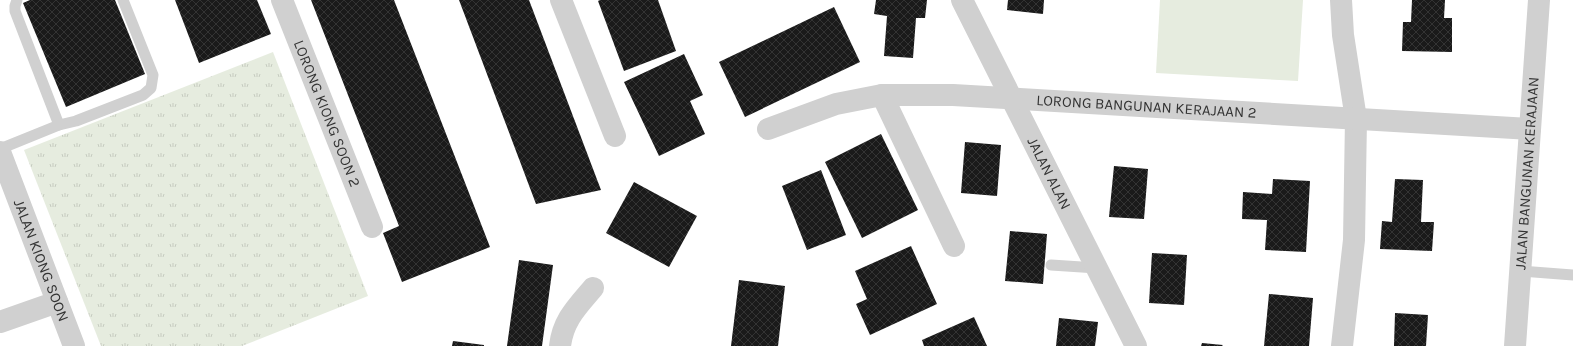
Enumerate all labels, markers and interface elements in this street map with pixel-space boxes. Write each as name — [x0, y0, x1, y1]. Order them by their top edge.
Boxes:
street label: LORONG KIONG SOON 2 — [290, 37, 364, 190]
street label: JALAN BANGUNAN KERAJAAN — [1511, 76, 1543, 271]
street label: LORONG BANGUNAN KERAJAAN 2 — [1036, 91, 1257, 122]
street label: JALAN ALAN — [1023, 134, 1075, 213]
street label: JALAN KIONG SOON — [10, 197, 73, 324]

